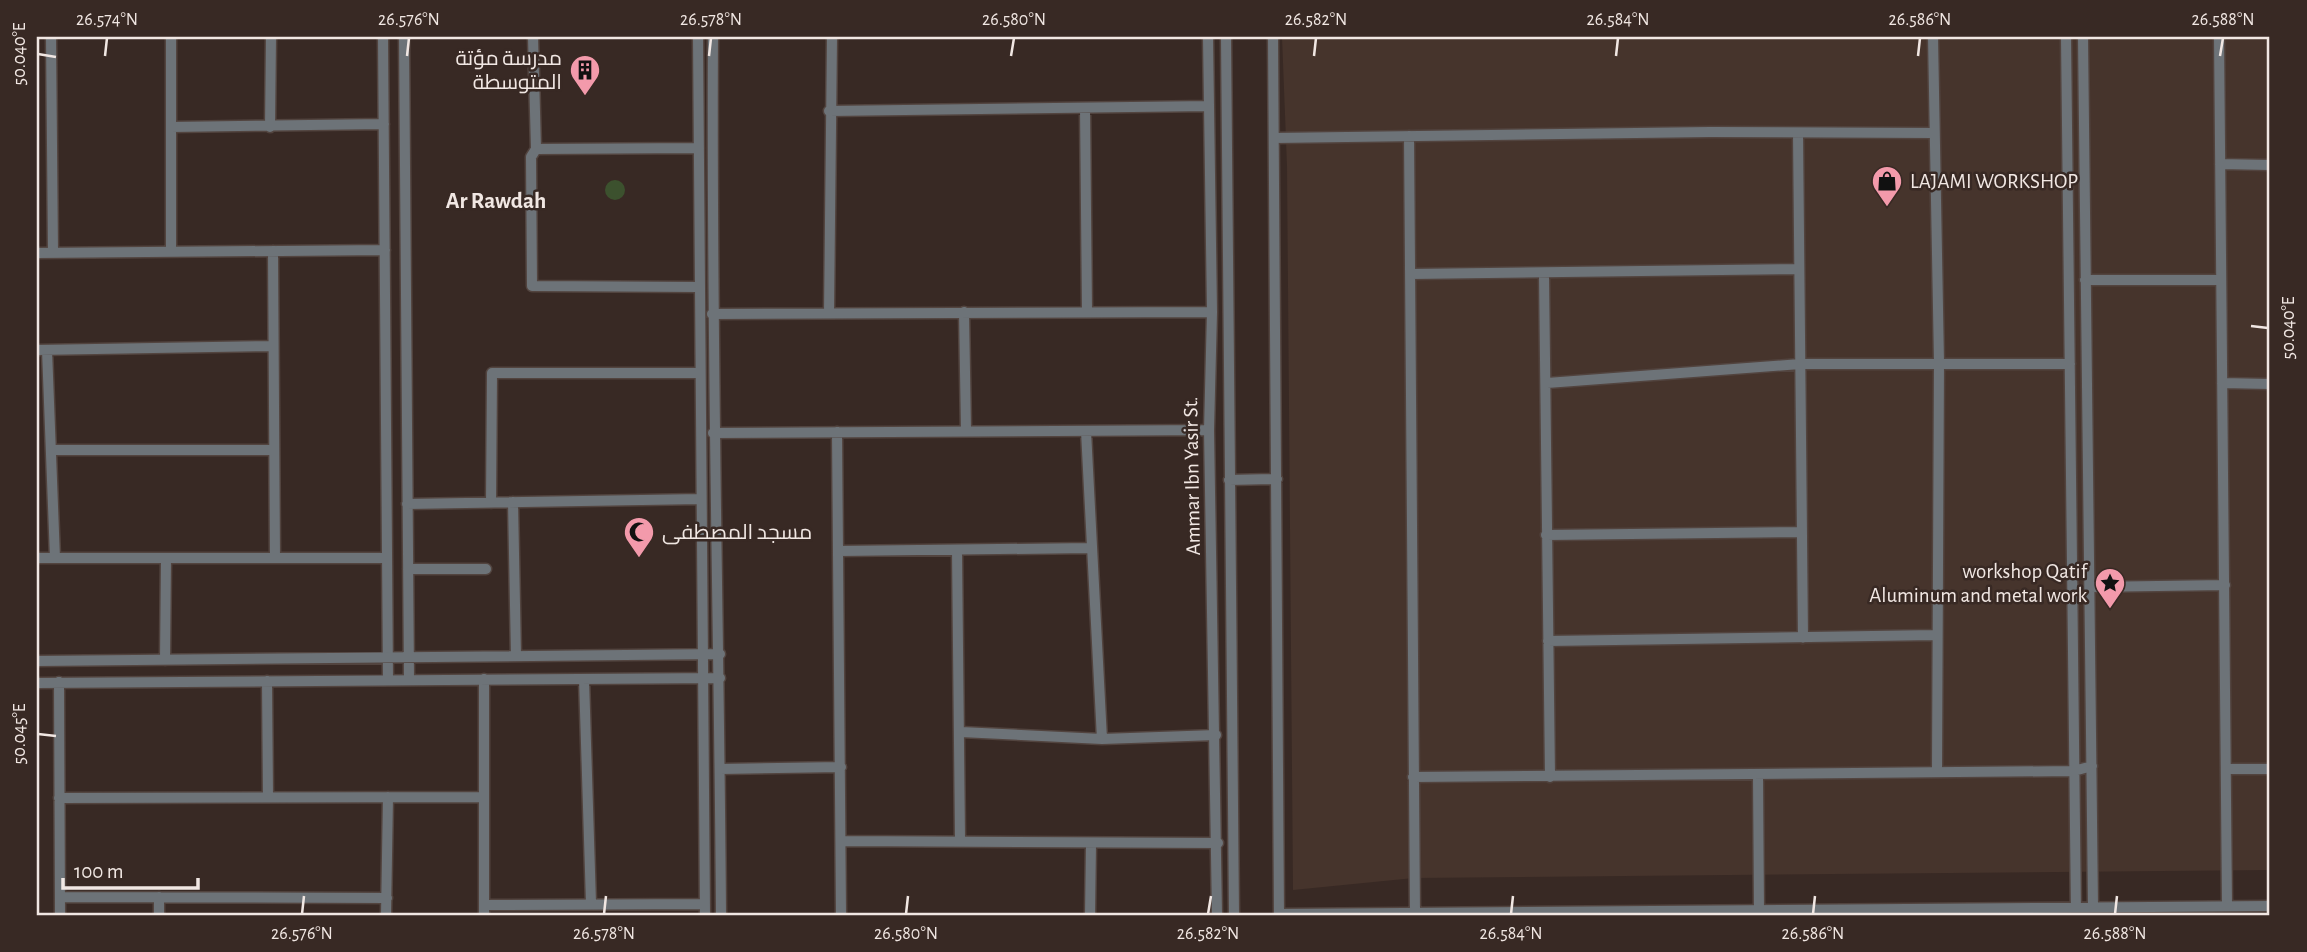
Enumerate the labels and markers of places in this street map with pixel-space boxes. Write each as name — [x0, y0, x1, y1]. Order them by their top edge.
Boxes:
place label: مدرسة مؤتة المتوسطة — [455, 48, 562, 94]
building icon: مدرسة مؤتة المتوسطة — [568, 53, 602, 97]
shop icon: LAJAMI WORKSHOP — [1870, 164, 1904, 208]
place label: LAJAMI WORKSHOP — [1910, 171, 2078, 192]
mosque icon: مسجد المصطفى — [622, 515, 656, 559]
place label: مسجد المصطفى — [662, 522, 812, 545]
place label: workshop Qatif Aluminum and metal work — [1869, 561, 2089, 606]
place icon: workshop Qatif Aluminum and metal work — [2093, 566, 2127, 610]

